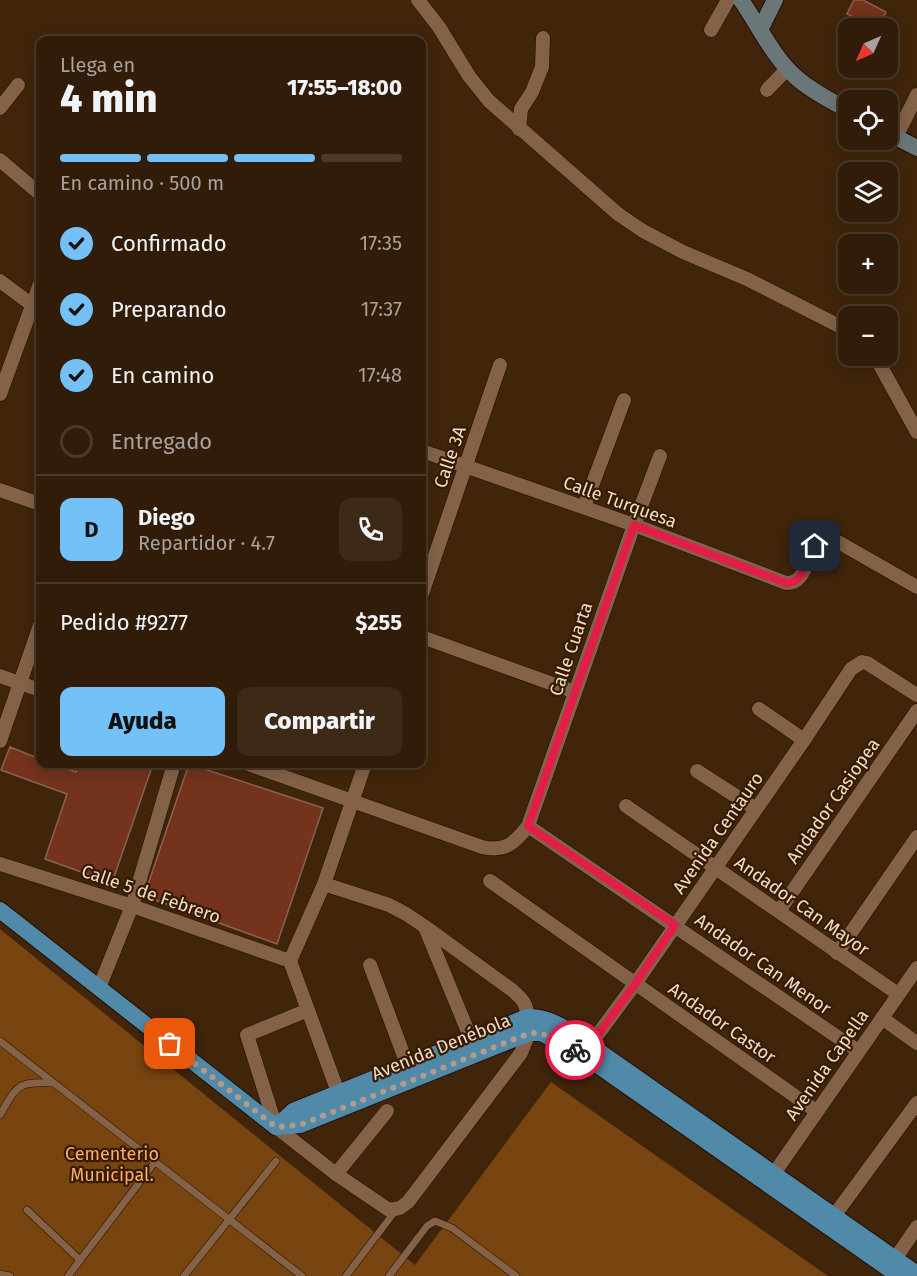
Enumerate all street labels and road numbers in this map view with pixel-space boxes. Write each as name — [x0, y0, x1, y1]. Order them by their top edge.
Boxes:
street label: Calle 3A — [429, 423, 471, 491]
street label: Calle Turquesa — [560, 471, 680, 533]
street label: Calle Cuarta — [545, 599, 597, 699]
street label: Andador Casiopea — [782, 734, 884, 868]
street label: Avenida Centauro — [668, 768, 768, 898]
street label: Andador Can Mayor — [730, 851, 874, 961]
street label: Calle 5 de Febrero — [79, 860, 223, 928]
street label: Andador Can Menor — [691, 909, 835, 1019]
street label: Andador Castor — [664, 978, 780, 1068]
street label: Avenida Capella — [781, 1005, 873, 1125]
street label: Avenida Denébola — [368, 1009, 514, 1085]

